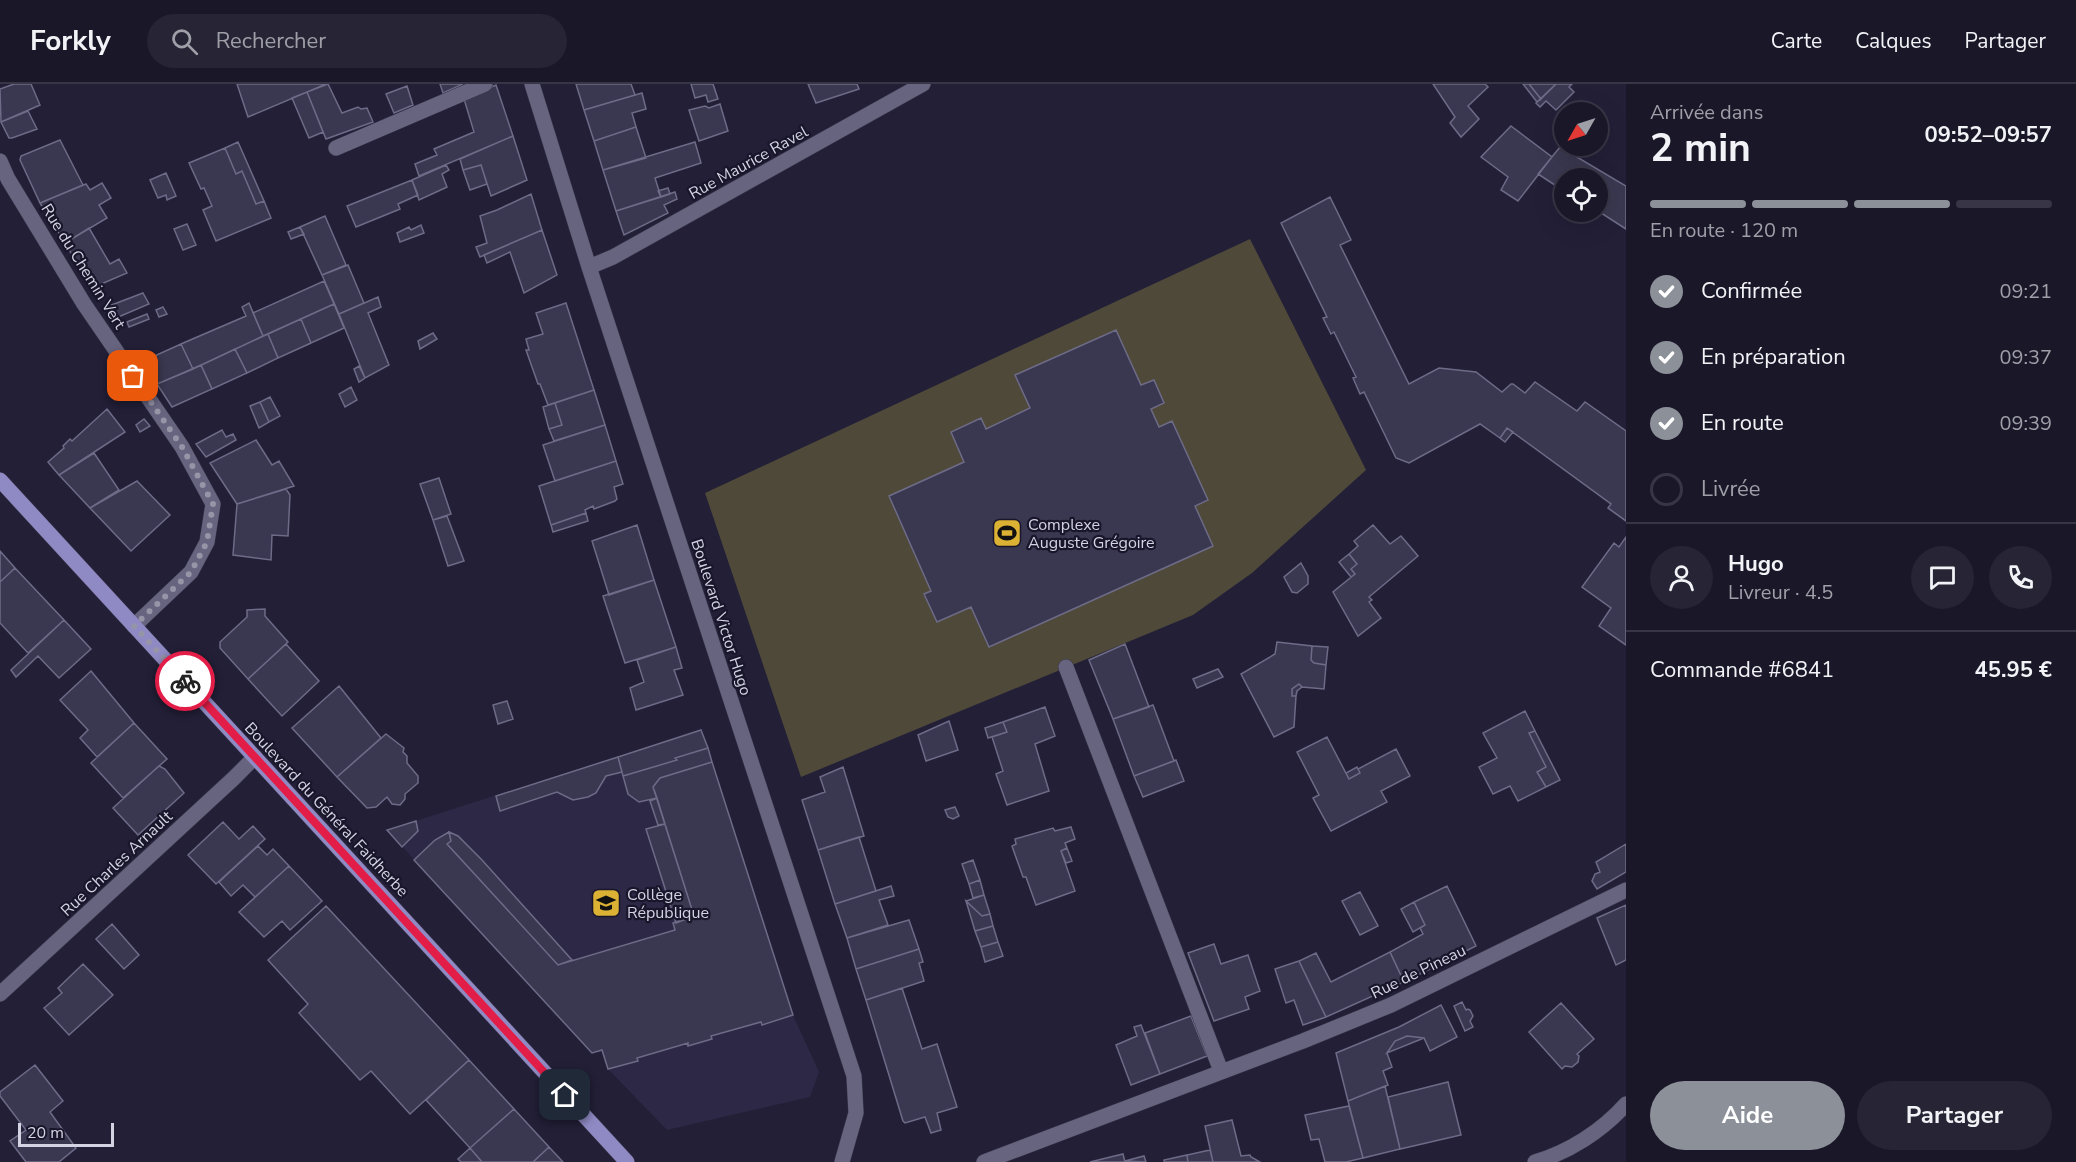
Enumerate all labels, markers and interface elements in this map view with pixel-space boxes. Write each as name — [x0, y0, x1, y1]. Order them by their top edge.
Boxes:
search box — [147, 14, 567, 68]
text: Forkly — [30, 22, 111, 60]
icon: search — [168, 25, 201, 58]
text: Rechercher — [216, 26, 326, 56]
text: Carte — [1771, 27, 1822, 55]
text: Calques — [1855, 27, 1932, 55]
text: Partager — [1965, 27, 2046, 55]
text: Arrivée dans — [1650, 99, 1763, 126]
north arrow — [1554, 102, 1608, 156]
map controls — [1554, 102, 1608, 222]
text: 09:52–09:57 — [1924, 120, 2052, 150]
street label: Rue Maurice Ravel — [685, 121, 812, 205]
text: 2 min — [1650, 122, 1751, 175]
button: locate — [1554, 168, 1608, 222]
street label: Rue du Chemin Vert — [36, 200, 131, 334]
text: En route · 120 m — [1650, 217, 1798, 244]
icon: check — [1650, 275, 1683, 308]
text: Confirmée — [1701, 276, 1802, 306]
text: 09:21 — [1999, 278, 2052, 305]
icon: check — [1650, 341, 1683, 374]
text: En préparation — [1701, 342, 1846, 372]
text: 09:37 — [1999, 344, 2052, 371]
pin — [107, 350, 158, 401]
icon: bag — [116, 359, 149, 392]
icon: check — [1650, 407, 1683, 440]
text: En route — [1701, 408, 1784, 438]
text: 09:39 — [1999, 410, 2052, 437]
text: Livrée — [1701, 474, 1761, 504]
place label: Complexe Auguste Grégoire — [1028, 514, 1155, 554]
sports icon: Complexe Auguste Grégoire — [991, 517, 1023, 549]
street label: Boulevard Victor Hugo — [685, 536, 757, 698]
button: person — [1650, 546, 1713, 609]
button: chat — [1911, 546, 1974, 609]
button: phone — [1989, 546, 2052, 609]
text: Hugo — [1728, 549, 1784, 579]
text: Livreur · 4.5 — [1728, 579, 1833, 606]
courier — [155, 651, 215, 711]
text: Commande #6841 — [1650, 655, 1834, 685]
text: 45.95 € — [1975, 655, 2052, 685]
icon: bike — [169, 665, 202, 698]
street label: Boulevard du Général Faidherbe — [239, 717, 413, 902]
street label: Rue Charles Arnault — [56, 806, 178, 921]
place label: Collège République — [627, 884, 709, 924]
school or university icon: Collège République — [590, 887, 622, 919]
street label: Rue de Pineau — [1367, 939, 1470, 1004]
pin — [539, 1069, 590, 1120]
icon: home — [548, 1078, 581, 1111]
button: Aide — [1650, 1081, 1845, 1150]
button: Partager — [1857, 1081, 2052, 1150]
scale bar — [18, 1120, 114, 1148]
text: 20 m — [27, 1122, 64, 1144]

